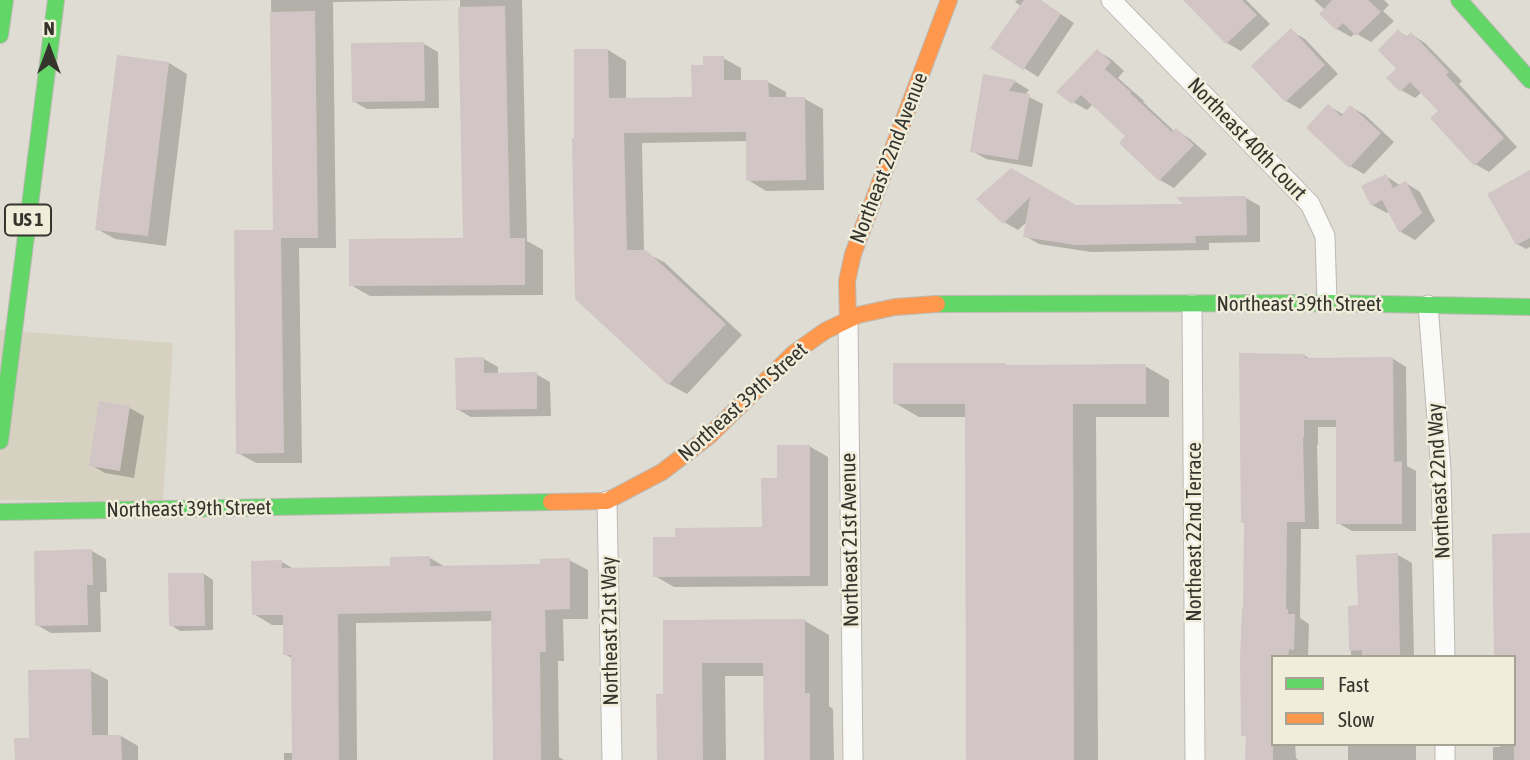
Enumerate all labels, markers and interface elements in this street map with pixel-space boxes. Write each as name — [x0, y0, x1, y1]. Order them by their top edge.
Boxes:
north arrow — [14, 14, 84, 84]
text: N — [43, 17, 55, 39]
street label: Northeast 22nd Avenue — [845, 69, 933, 247]
street label: Northeast 40th Court — [1182, 73, 1312, 205]
road number: US 1 — [5, 204, 51, 235]
street label: Northeast 39th Street — [1216, 291, 1382, 317]
street label: Northeast 39th Street — [673, 337, 813, 467]
street label: Northeast 22nd Way — [1422, 403, 1456, 559]
street label: Northeast 22nd Terrace — [1181, 442, 1207, 622]
street label: Northeast 21st Avenue — [836, 453, 864, 627]
street label: Northeast 39th Street — [106, 495, 272, 523]
street label: Northeast 21st Way — [596, 556, 624, 706]
legend — [1271, 655, 1516, 746]
text: Fast — [1338, 672, 1369, 696]
text: Slow — [1338, 707, 1374, 731]

